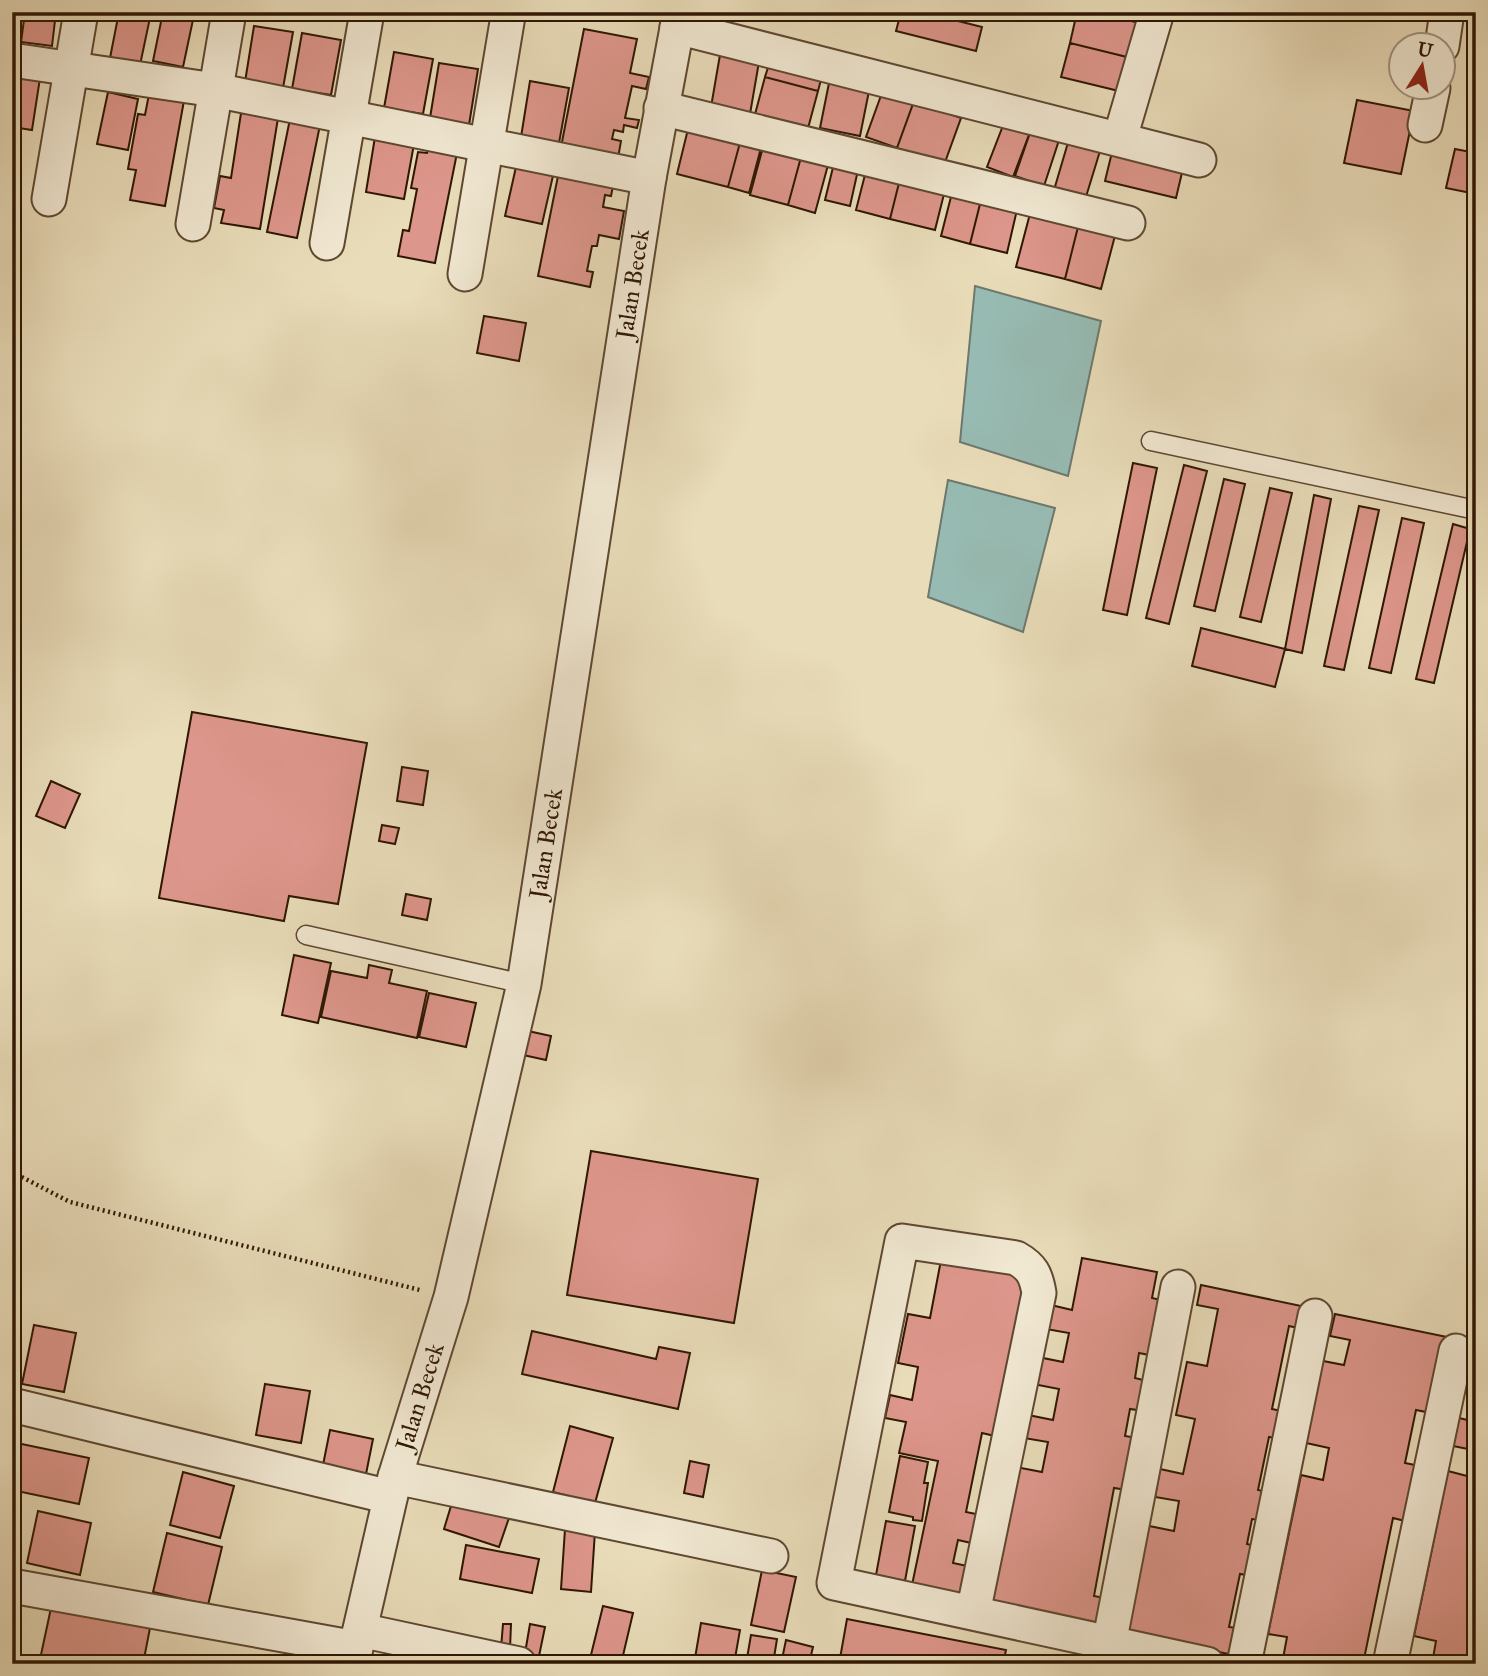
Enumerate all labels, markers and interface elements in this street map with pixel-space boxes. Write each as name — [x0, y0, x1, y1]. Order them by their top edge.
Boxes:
north arrow — [1386, 32, 1456, 102]
text: U — [1416, 37, 1436, 63]
street label: Jalan Becek — [609, 226, 656, 344]
street label: Jalan Becek — [522, 785, 569, 904]
street label: Jalan Becek — [388, 1338, 451, 1457]

